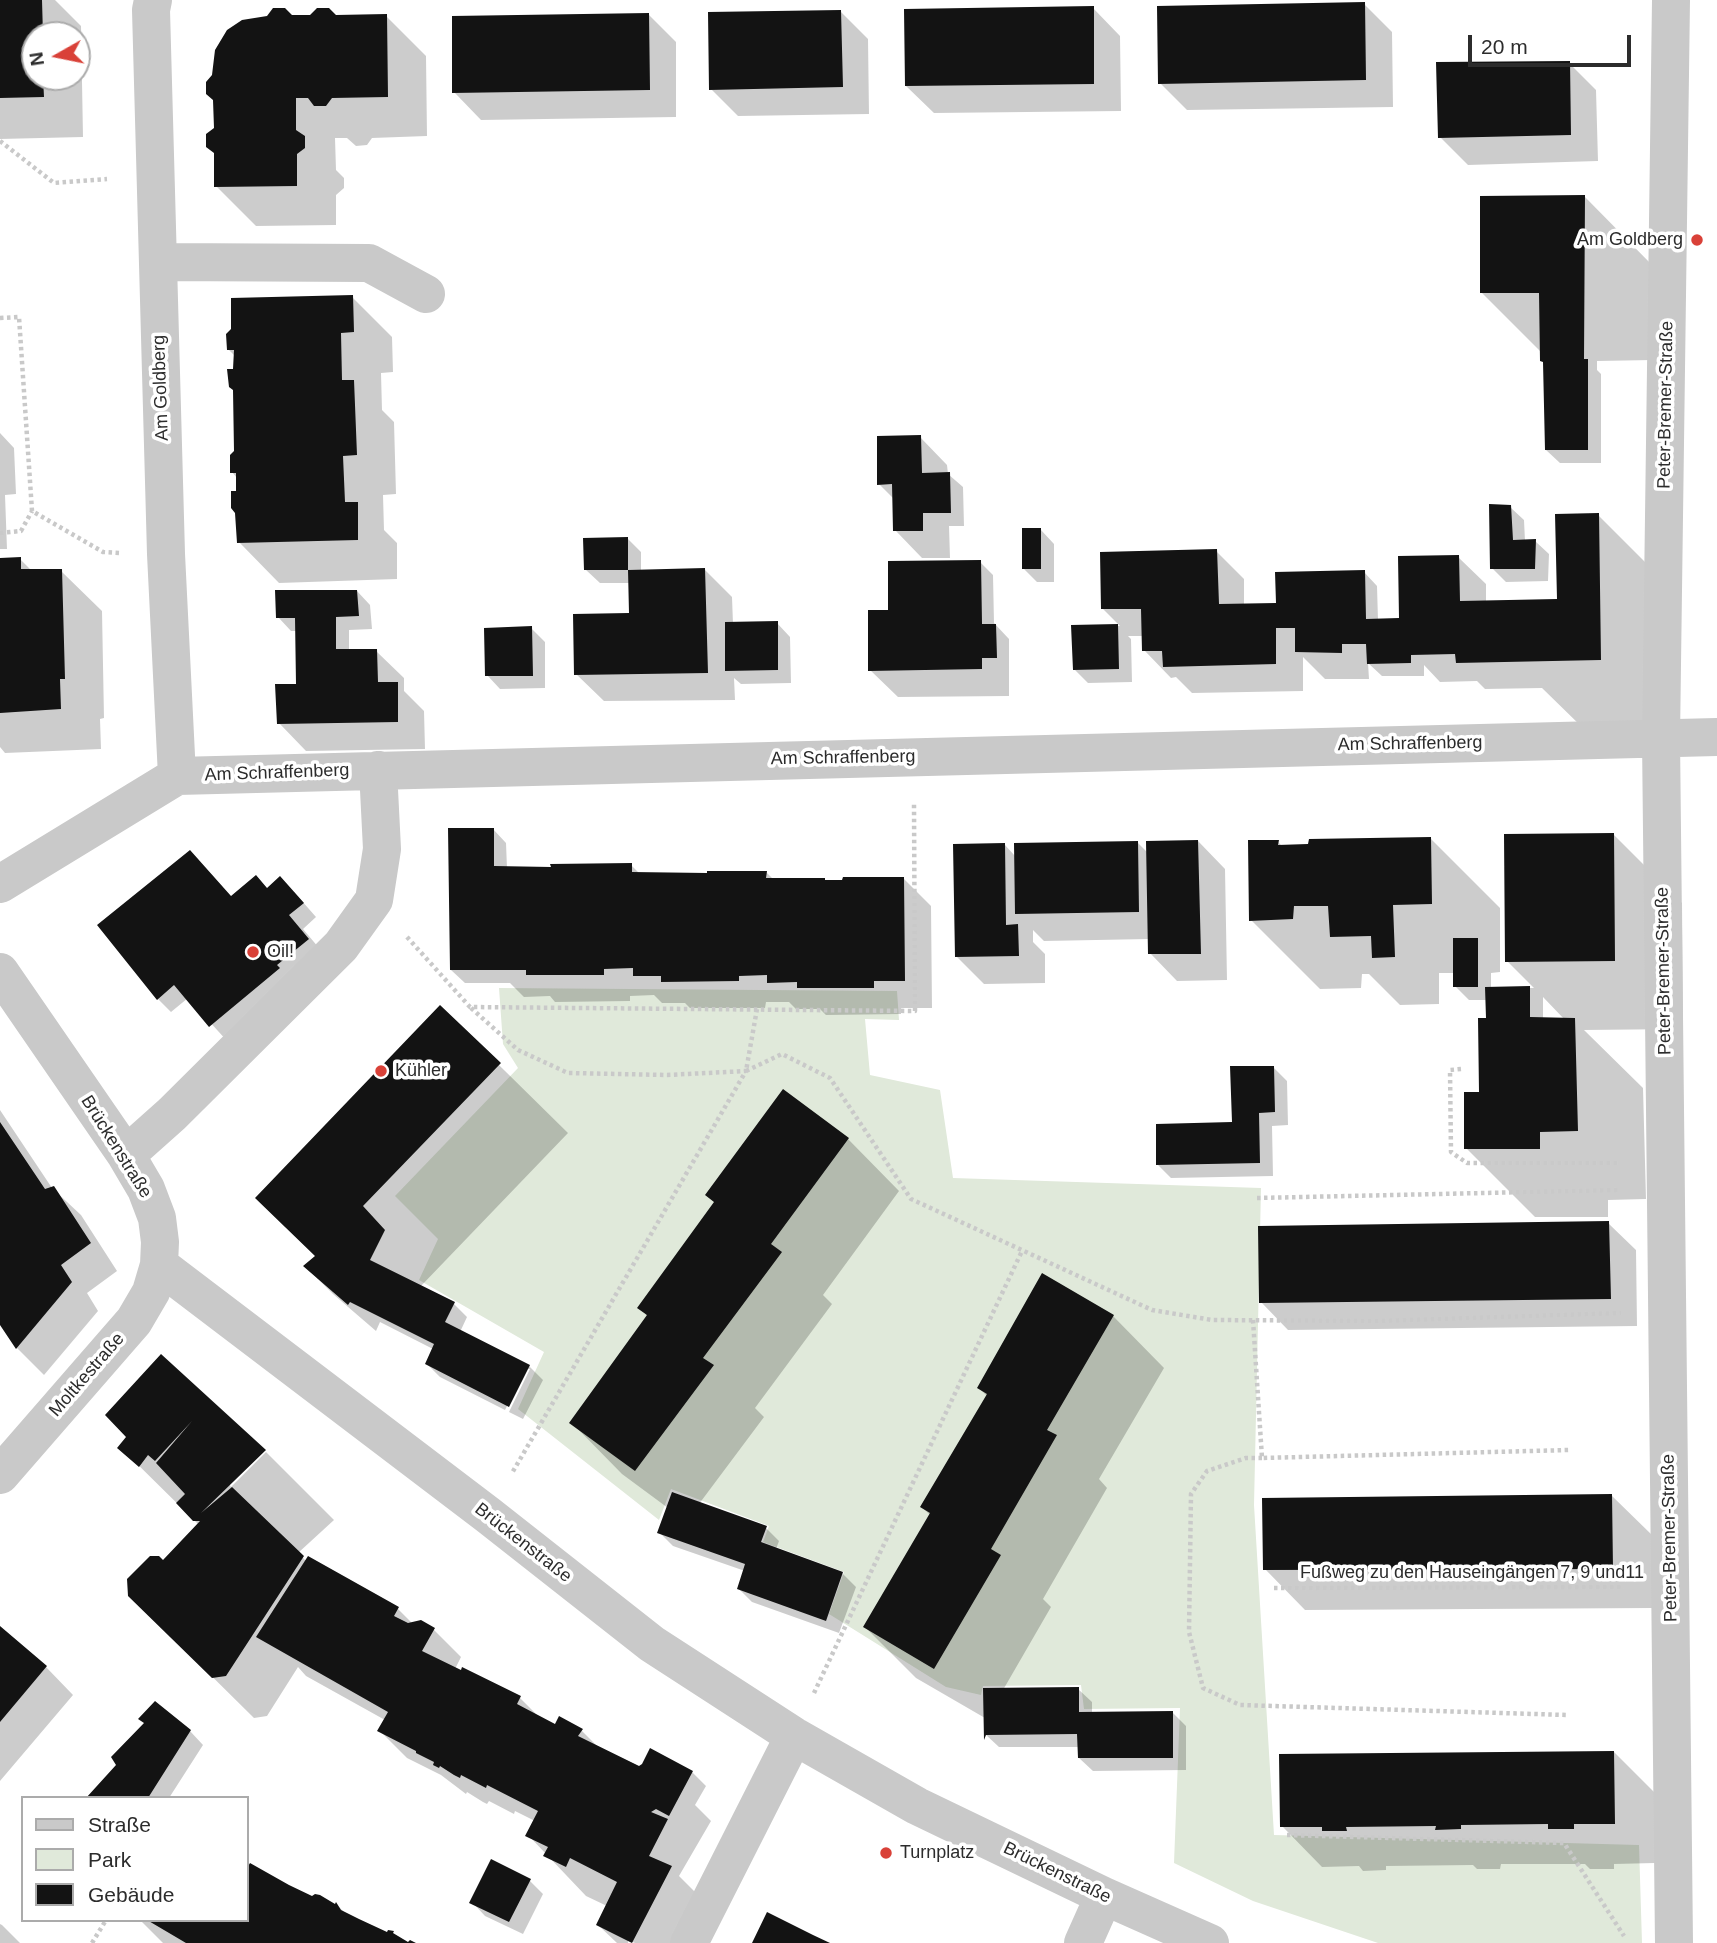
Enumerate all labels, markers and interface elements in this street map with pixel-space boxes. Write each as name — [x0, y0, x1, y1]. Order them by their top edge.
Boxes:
north arrow — [21, 21, 91, 91]
scale bar — [1472, 21, 1635, 65]
text: 20 m — [1481, 35, 1528, 58]
text: N — [25, 51, 48, 67]
place label: Am Goldberg — [1577, 229, 1683, 251]
marker: Am Goldberg — [1689, 232, 1705, 248]
street label: Peter-Bremer-Straße — [1654, 321, 1678, 489]
street label: Am Goldberg — [148, 335, 174, 441]
street label: Am Schraffenberg — [1337, 732, 1483, 756]
street label: Am Schraffenberg — [770, 746, 916, 770]
street label: Am Schraffenberg — [204, 760, 350, 786]
street label: Peter-Bremer-Straße — [1652, 887, 1676, 1055]
place label: Oil! — [267, 941, 294, 963]
marker: Oil! — [245, 944, 261, 960]
place label: Kühler — [395, 1060, 447, 1082]
marker: Kühler — [373, 1063, 389, 1079]
street label: Brückenstraße — [76, 1092, 156, 1202]
street label: Moltkestraße — [45, 1329, 129, 1421]
street label: Peter-Bremer-Straße — [1658, 1454, 1682, 1622]
street label: Brückenstraße — [470, 1498, 576, 1588]
street label: Fußweg zu den Hauseingängen 7, 9 und11 — [1300, 1562, 1644, 1584]
legend — [21, 1796, 248, 1922]
text: Straße — [88, 1813, 151, 1836]
street label: Brückenstraße — [1000, 1838, 1114, 1908]
place label: Turnplatz — [900, 1842, 974, 1864]
marker: Turnplatz — [878, 1845, 894, 1861]
text: Park — [88, 1848, 131, 1871]
text: Gebäude — [88, 1883, 174, 1906]

